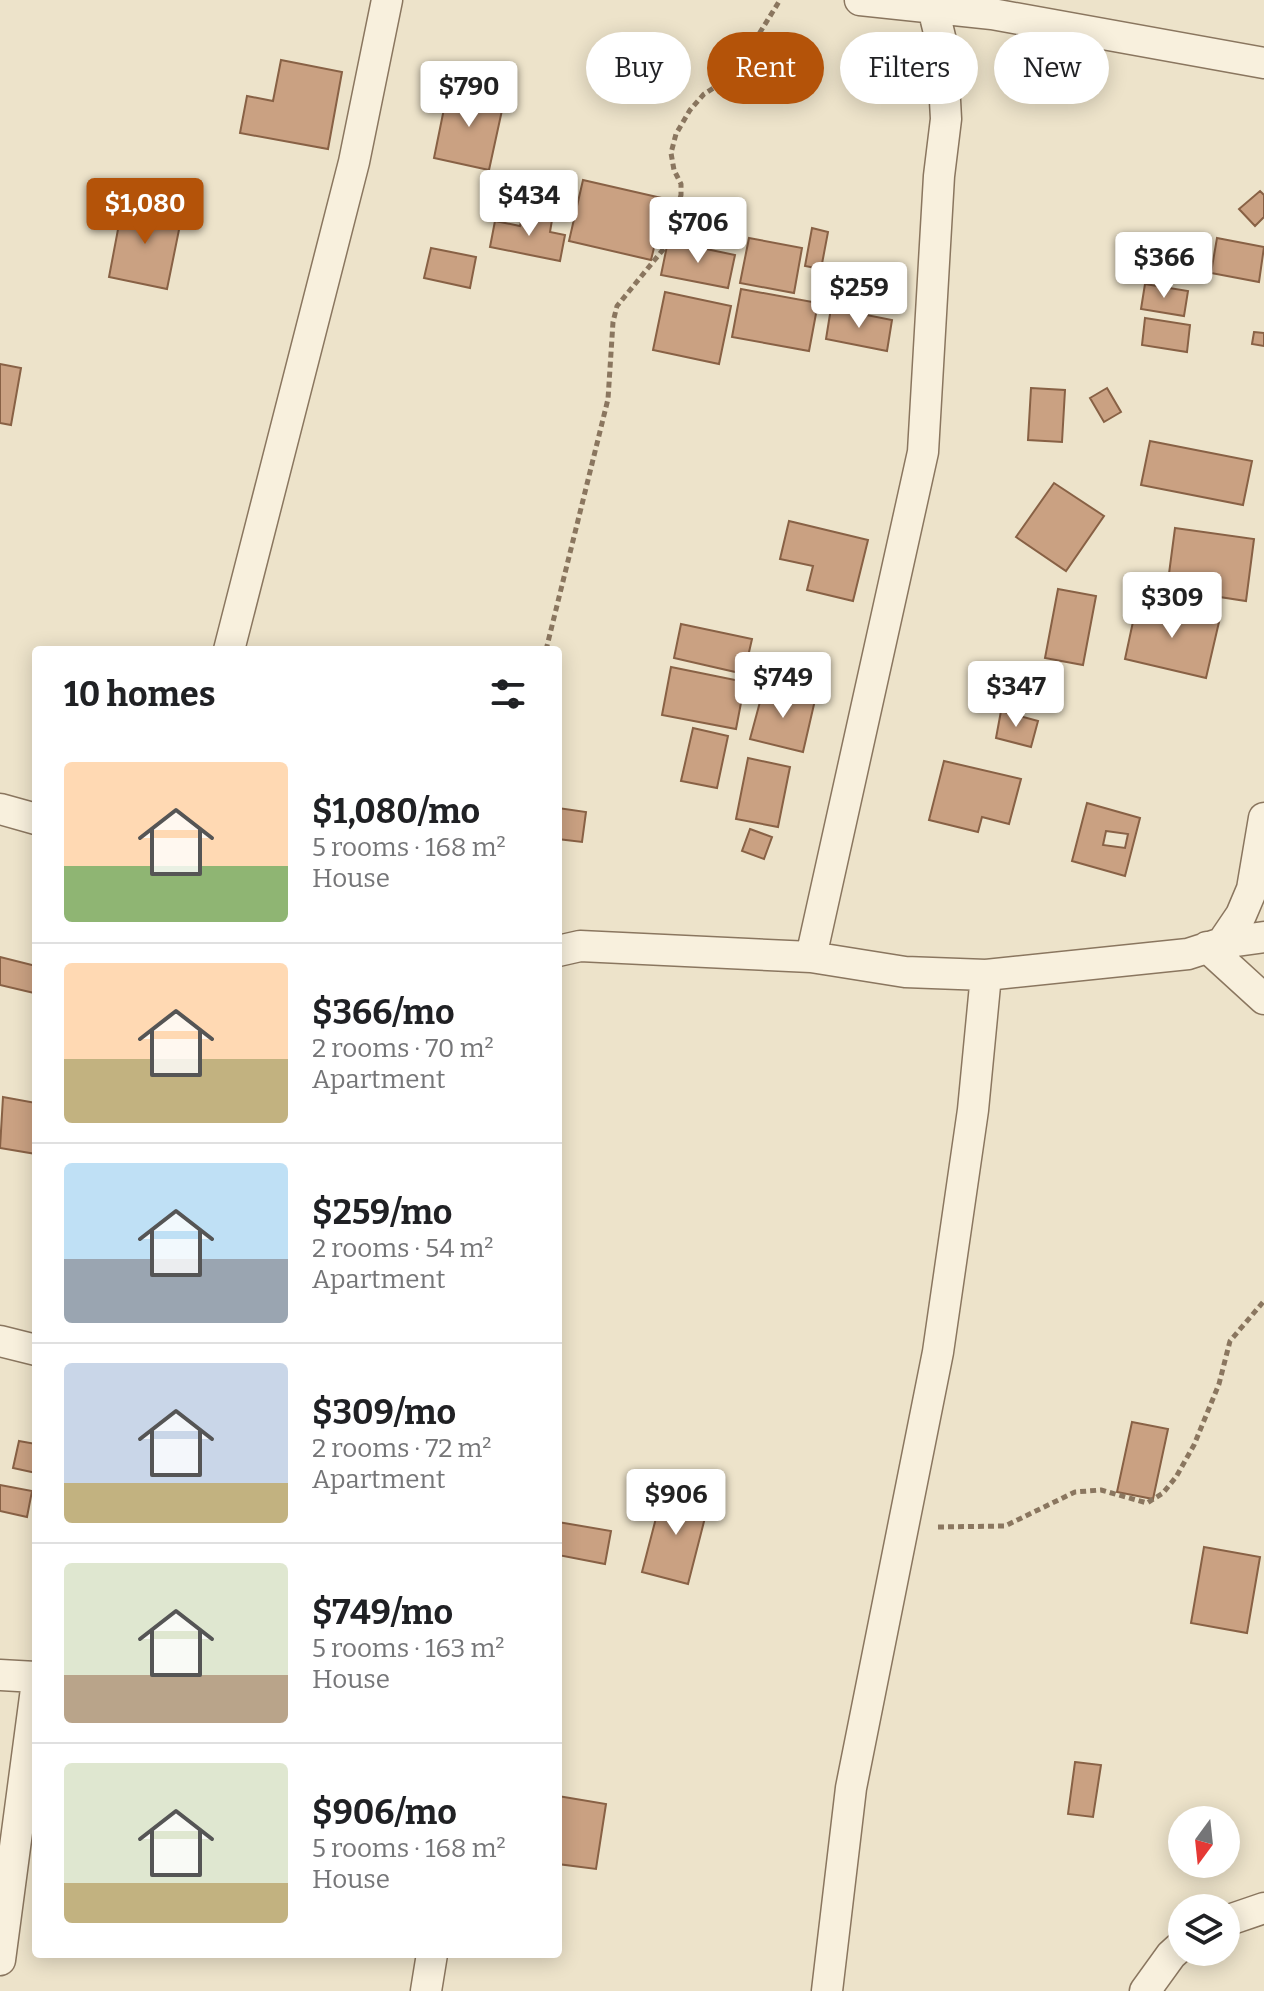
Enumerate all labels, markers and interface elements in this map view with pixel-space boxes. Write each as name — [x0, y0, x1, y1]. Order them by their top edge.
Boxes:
chip: Buy — [586, 32, 691, 104]
chip: Rent — [707, 32, 824, 104]
chip: Filters — [840, 32, 978, 104]
chip: New — [994, 32, 1109, 104]
pin: $790 — [422, 61, 516, 129]
text: $790 — [438, 71, 500, 102]
pin: $434 — [482, 170, 576, 238]
pin: $1,080 — [80, 178, 210, 246]
text: $434 — [498, 180, 560, 211]
text: $1,080 — [105, 188, 185, 219]
pin: $706 — [651, 197, 745, 265]
text: $706 — [668, 207, 728, 238]
pin: $366 — [1117, 232, 1211, 300]
text: $366 — [1133, 242, 1195, 273]
pin: $259 — [812, 262, 906, 330]
text: $259 — [829, 272, 889, 303]
pin: $309 — [1125, 572, 1219, 640]
text: $309 — [1141, 582, 1203, 613]
pin: $749 — [736, 652, 830, 720]
pin: $347 — [969, 661, 1063, 729]
text: $749 — [753, 662, 813, 693]
text: $347 — [986, 671, 1046, 702]
icon: filters — [486, 672, 530, 716]
text: 10 homes — [64, 674, 215, 715]
text: $1,080/mo — [312, 791, 480, 832]
icon: home — [128, 794, 224, 890]
text: 5 rooms · 168 m² — [312, 832, 506, 863]
text: House — [312, 863, 390, 894]
text: $366/mo — [312, 992, 455, 1033]
icon: home — [128, 995, 224, 1091]
text: 2 rooms · 70 m² — [312, 1033, 494, 1064]
text: Apartment — [312, 1064, 445, 1095]
text: $259/mo — [312, 1192, 452, 1233]
icon: home — [128, 1195, 224, 1291]
text: 2 rooms · 54 m² — [312, 1233, 494, 1264]
text: Apartment — [312, 1264, 445, 1295]
text: $309/mo — [312, 1392, 456, 1433]
icon: home — [128, 1395, 224, 1491]
text: 2 rooms · 72 m² — [312, 1433, 492, 1464]
text: Apartment — [312, 1464, 445, 1495]
pin: $906 — [629, 1469, 723, 1537]
text: $906 — [644, 1479, 708, 1510]
text: $749/mo — [312, 1592, 453, 1633]
icon: home — [128, 1595, 224, 1691]
text: 5 rooms · 163 m² — [312, 1633, 505, 1664]
text: House — [312, 1664, 390, 1695]
text: $906/mo — [312, 1792, 457, 1833]
icon: home — [128, 1795, 224, 1891]
north arrow — [1168, 1806, 1240, 1878]
map controls — [1168, 1806, 1240, 1966]
text: 5 rooms · 168 m² — [312, 1833, 506, 1864]
text: House — [312, 1864, 390, 1895]
button: layers — [1168, 1894, 1240, 1966]

